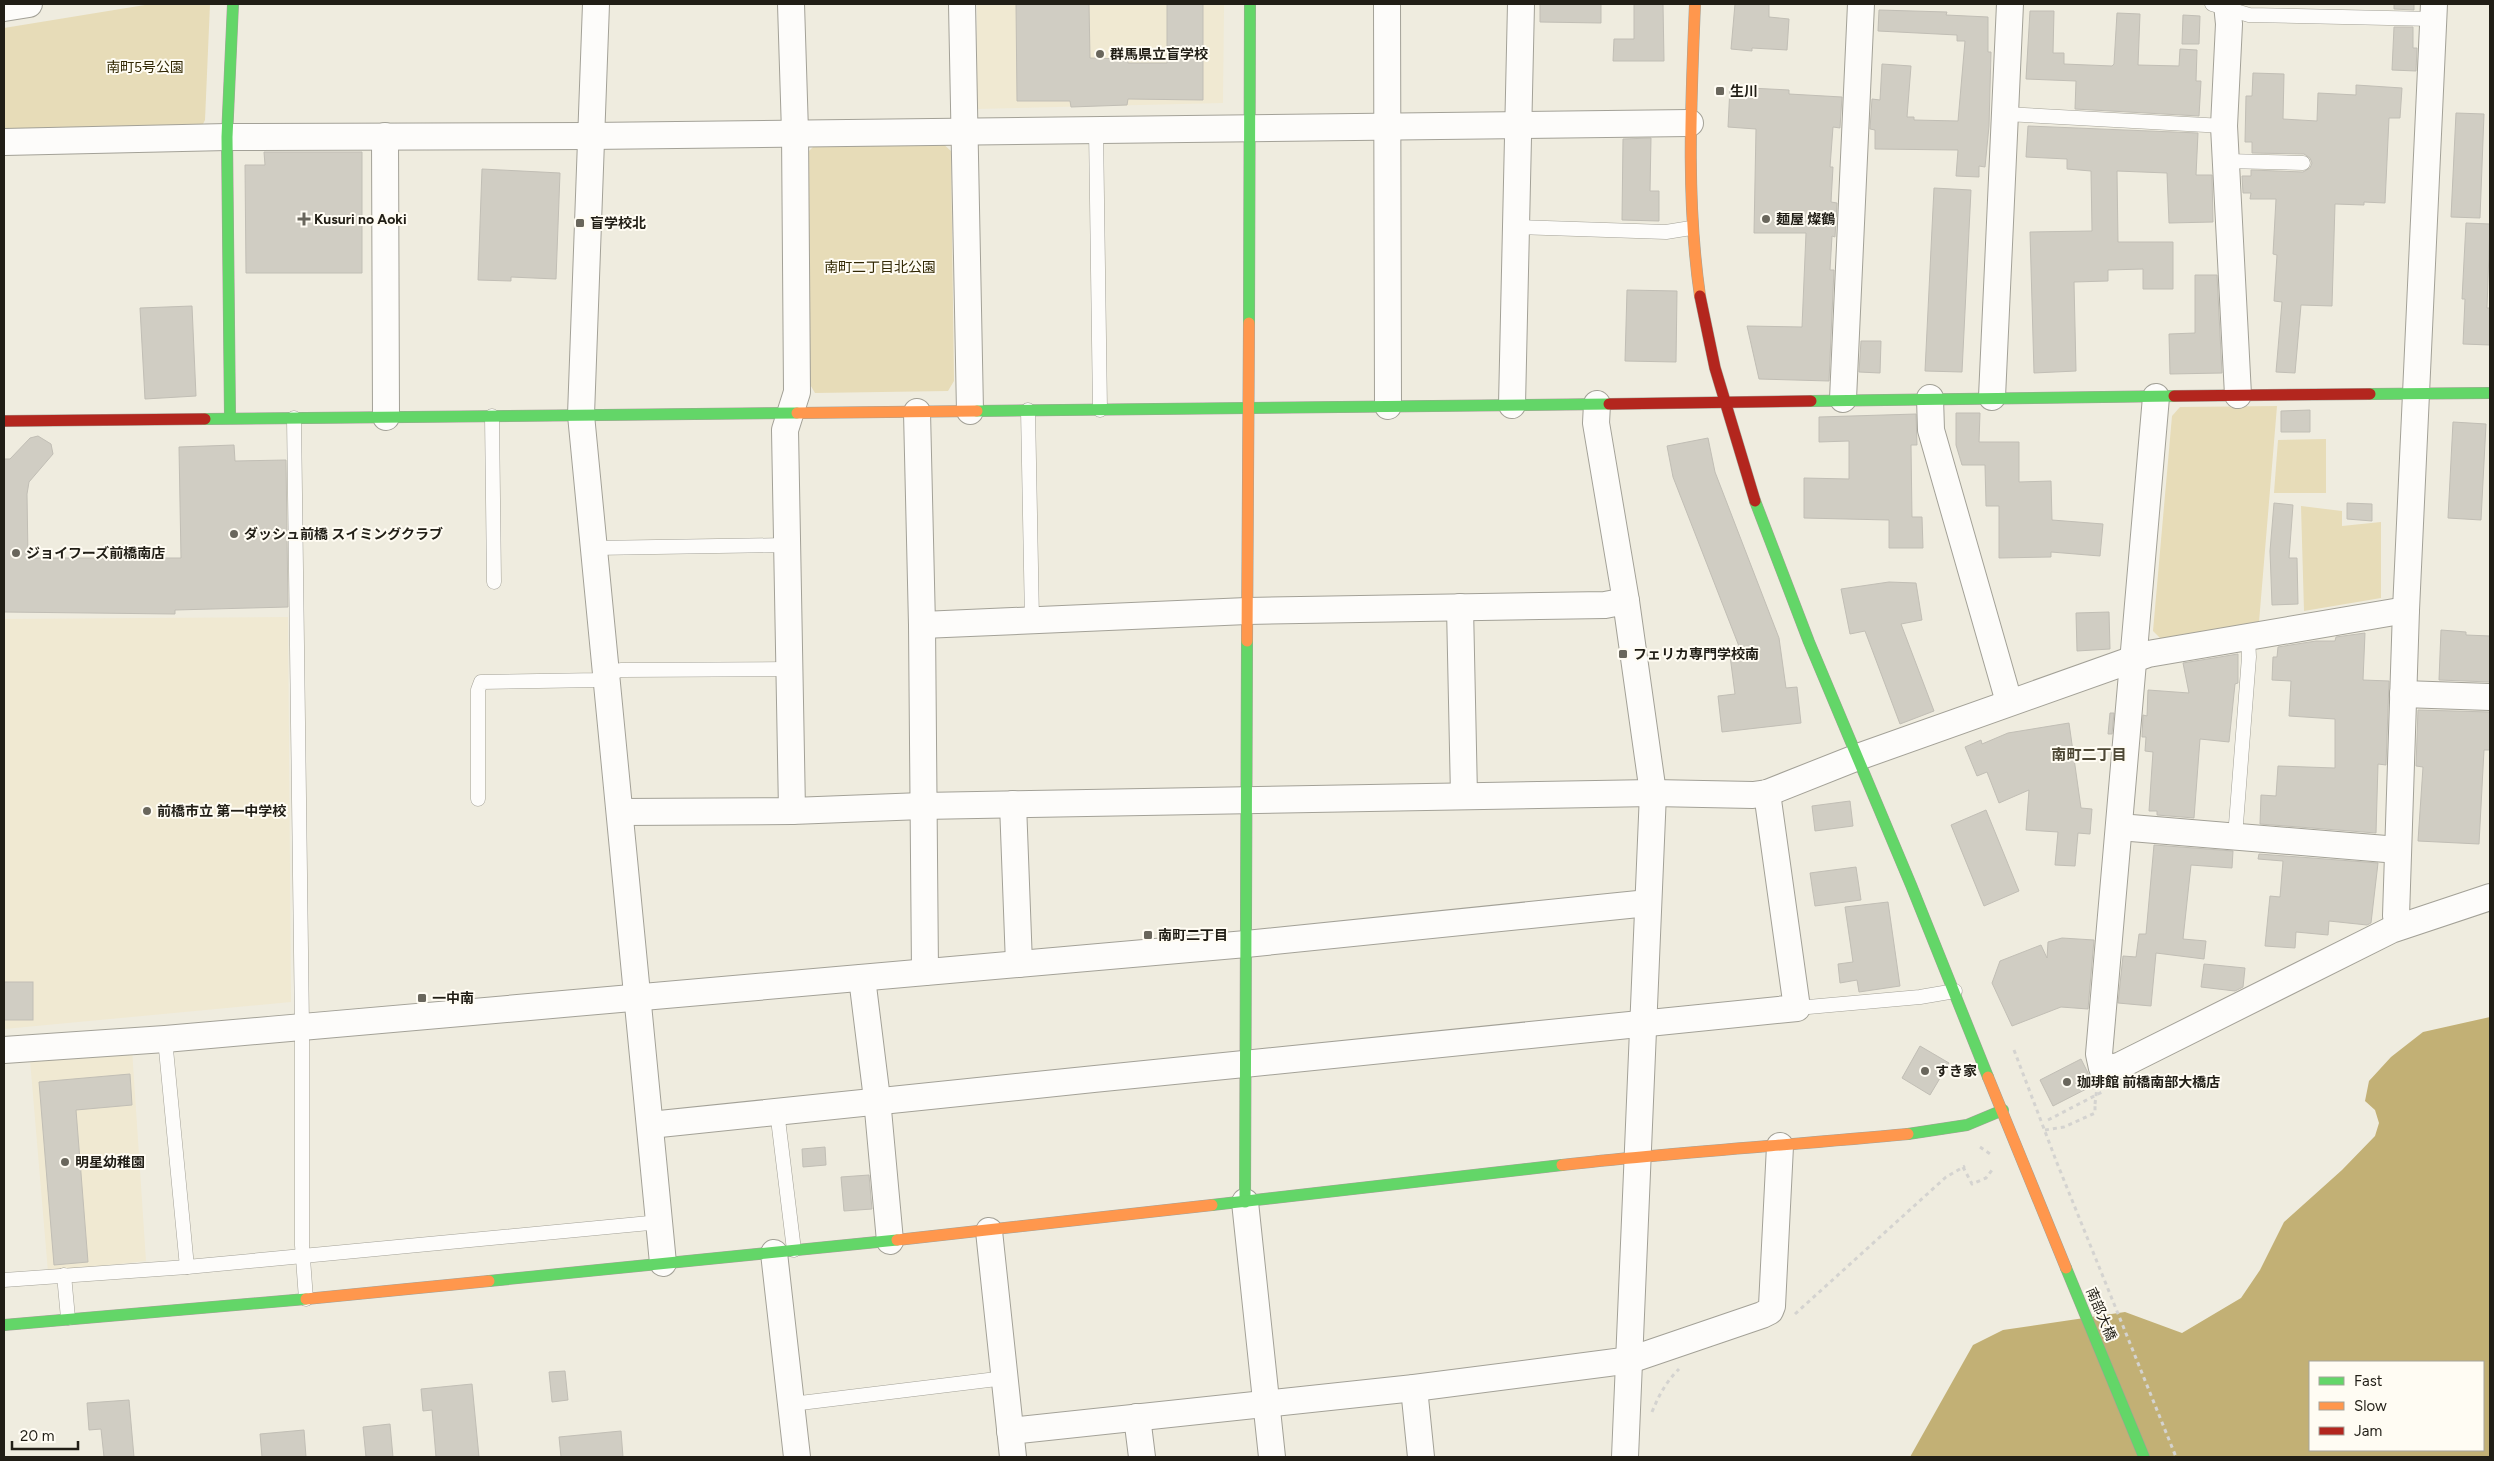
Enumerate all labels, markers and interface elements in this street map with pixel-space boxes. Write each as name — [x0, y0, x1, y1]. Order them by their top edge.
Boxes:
place label: 群馬県立盲学校 — [1110, 46, 1208, 63]
marker: 群馬県立盲学校 — [1094, 48, 1106, 60]
park label: 南町5号公園 — [106, 59, 184, 76]
place label: 生川 — [1730, 83, 1758, 100]
marker: 生川 — [1714, 85, 1726, 97]
place label: Kusuri no Aoki — [314, 211, 407, 228]
place label: 麺屋 燦鶴 — [1776, 211, 1835, 228]
marker: Kusuri no Aoki — [298, 213, 310, 225]
marker: 麺屋 燦鶴 — [1760, 213, 1772, 225]
place label: 盲学校北 — [590, 215, 646, 232]
marker: 盲学校北 — [574, 217, 586, 229]
park label: 南町二丁目北公園 — [824, 259, 936, 276]
place label: ダッシュ前橋 スイミングクラブ — [244, 526, 443, 543]
marker: ダッシュ前橋 スイミングクラブ — [228, 528, 240, 540]
place label: ジョイフーズ前橋南店 — [26, 545, 165, 562]
marker: ジョイフーズ前橋南店 — [10, 547, 22, 559]
place label: フェリカ専門学校南 — [1633, 646, 1759, 663]
marker: フェリカ専門学校南 — [1617, 648, 1629, 660]
district label: 南町二丁目 — [2051, 746, 2127, 764]
place label: 前橋市立 第一中学校 — [157, 803, 286, 820]
marker: 前橋市立 第一中学校 — [141, 805, 153, 817]
place label: 南町二丁目 — [1158, 927, 1228, 944]
marker: 南町二丁目 — [1142, 929, 1154, 941]
place label: 一中南 — [432, 990, 474, 1007]
marker: 一中南 — [416, 992, 428, 1004]
place label: すき家 — [1935, 1063, 1977, 1080]
marker: すき家 — [1919, 1065, 1931, 1077]
place label: 珈琲館 前橋南部大橋店 — [2077, 1074, 2220, 1091]
marker: 珈琲館 前橋南部大橋店 — [2061, 1076, 2073, 1088]
place label: 明星幼稚園 — [75, 1154, 145, 1171]
marker: 明星幼稚園 — [59, 1156, 71, 1168]
street label: 南部大橋 — [2082, 1285, 2120, 1343]
legend — [2309, 1361, 2484, 1451]
text: Fast — [2354, 1372, 2383, 1390]
text: Slow — [2354, 1397, 2387, 1415]
scale bar — [12, 1418, 79, 1450]
text: Jam — [2354, 1422, 2382, 1440]
text: 20 m — [20, 1427, 54, 1445]

